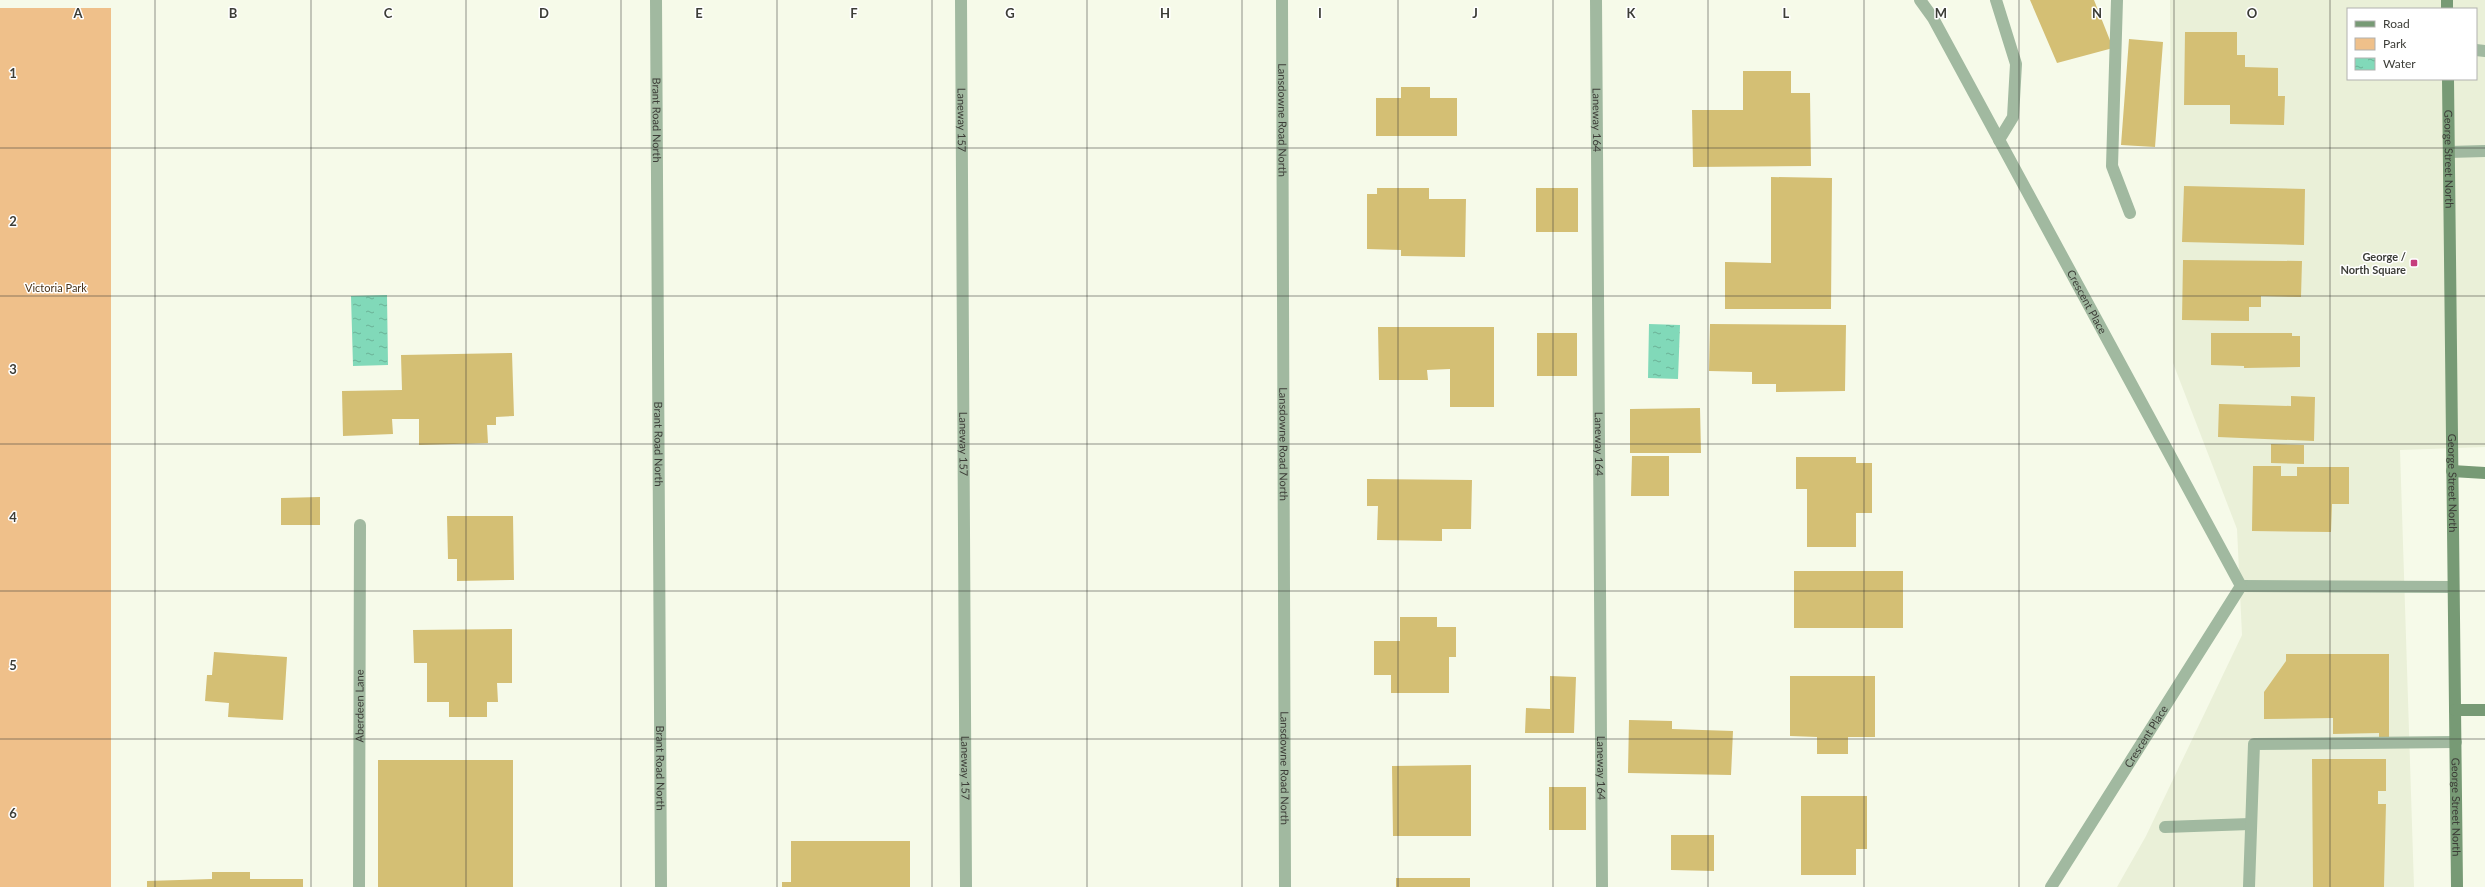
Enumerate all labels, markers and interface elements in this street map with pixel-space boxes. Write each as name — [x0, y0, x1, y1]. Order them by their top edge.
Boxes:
text: A — [72, 5, 83, 21]
text: B — [229, 5, 238, 21]
text: C — [384, 5, 393, 21]
text: D — [539, 5, 549, 21]
text: E — [695, 5, 703, 21]
text: F — [850, 5, 858, 21]
text: G — [1005, 5, 1015, 21]
text: H — [1160, 5, 1170, 21]
text: I — [1318, 5, 1322, 21]
text: J — [1472, 5, 1478, 21]
text: K — [1627, 5, 1637, 21]
text: L — [1783, 5, 1790, 21]
text: M — [1935, 5, 1947, 21]
text: N — [2092, 5, 2102, 21]
text: O — [2247, 5, 2258, 21]
legend — [2347, 8, 2477, 80]
text: Road — [2383, 16, 2410, 31]
text: Park — [2383, 36, 2407, 51]
text: Water — [2383, 56, 2416, 71]
street label: Lansdowne Road North — [1276, 63, 1290, 177]
text: 1 — [9, 65, 17, 81]
street label: Brant Road North — [650, 77, 664, 163]
street label: Laneway 157 — [955, 88, 969, 152]
street label: Laneway 164 — [1591, 88, 1604, 153]
street label: George Street North — [2442, 110, 2456, 208]
text: 2 — [9, 213, 17, 229]
place label: George / North Square — [2340, 250, 2406, 276]
marker: George / North Square — [2409, 258, 2419, 268]
street label: Crescent Place — [2065, 267, 2110, 336]
park label: Victoria Park — [25, 281, 87, 294]
text: 3 — [9, 361, 17, 377]
street label: Lansdowne Road North — [1277, 387, 1291, 501]
street label: Brant Road North — [652, 401, 666, 487]
street label: Laneway 157 — [957, 412, 971, 476]
street label: Laneway 164 — [1593, 412, 1606, 477]
street label: George Street North — [2446, 434, 2460, 532]
text: 4 — [9, 509, 17, 525]
text: 5 — [9, 657, 17, 673]
street label: Aberdeen Lane — [352, 669, 366, 743]
street label: Crescent Place — [2121, 703, 2170, 770]
street label: Lansdowne Road North — [1278, 711, 1292, 825]
street label: Brant Road North — [654, 725, 668, 811]
street label: Laneway 157 — [959, 736, 973, 800]
street label: Laneway 164 — [1595, 736, 1608, 801]
street label: George Street North — [2450, 758, 2464, 856]
text: 6 — [9, 805, 17, 821]

